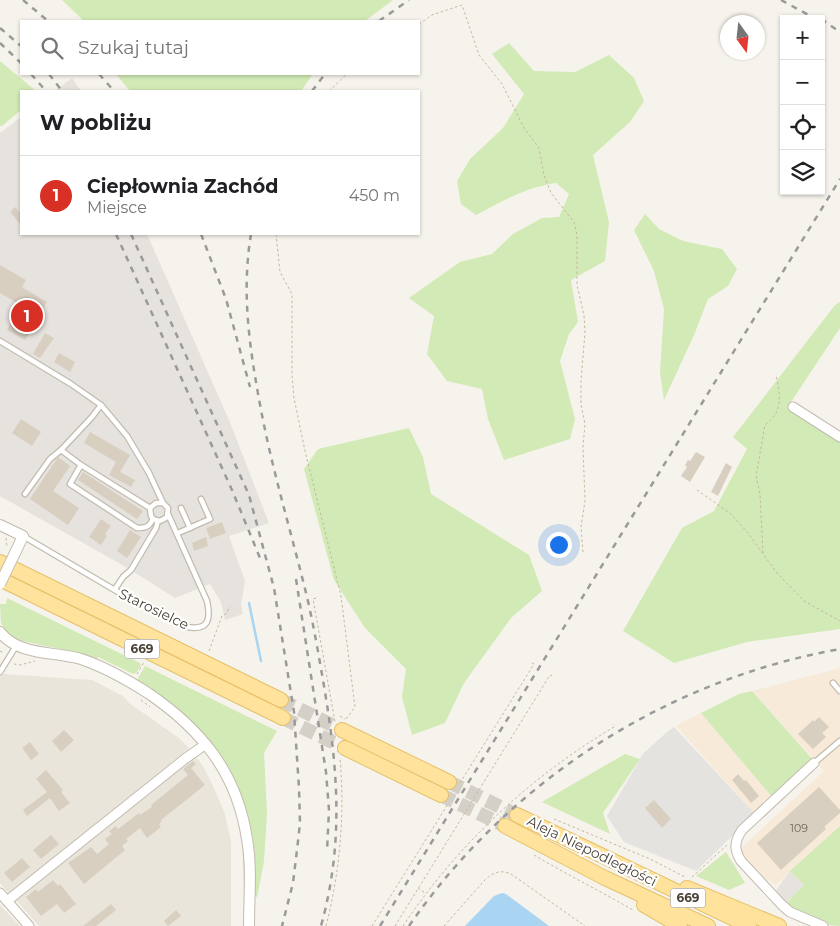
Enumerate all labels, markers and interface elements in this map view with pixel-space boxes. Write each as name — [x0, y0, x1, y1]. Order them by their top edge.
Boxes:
north arrow — [720, 15, 765, 60]
map controls — [780, 15, 825, 195]
button: + — [780, 15, 825, 60]
search box — [20, 20, 420, 75]
icon: search — [38, 34, 66, 62]
text: Szukaj tutaj — [78, 36, 189, 59]
button: − — [780, 60, 825, 105]
button: locate — [780, 105, 825, 150]
text: W pobliżu — [40, 110, 152, 135]
button: layers — [780, 150, 825, 195]
text: Ciepłownia Zachód — [87, 175, 278, 198]
text: 1 — [53, 186, 59, 205]
text: 450 m — [349, 186, 400, 205]
text: Miejsce — [87, 198, 147, 217]
pin: 1 — [11, 297, 43, 335]
your location — [546, 532, 572, 558]
street label: Starosielce — [116, 584, 192, 634]
road number: 669 — [124, 640, 160, 659]
street label: Aleja Niepodległości — [524, 812, 660, 890]
house number: 109 — [790, 821, 808, 835]
road number: 669 — [670, 888, 706, 908]

